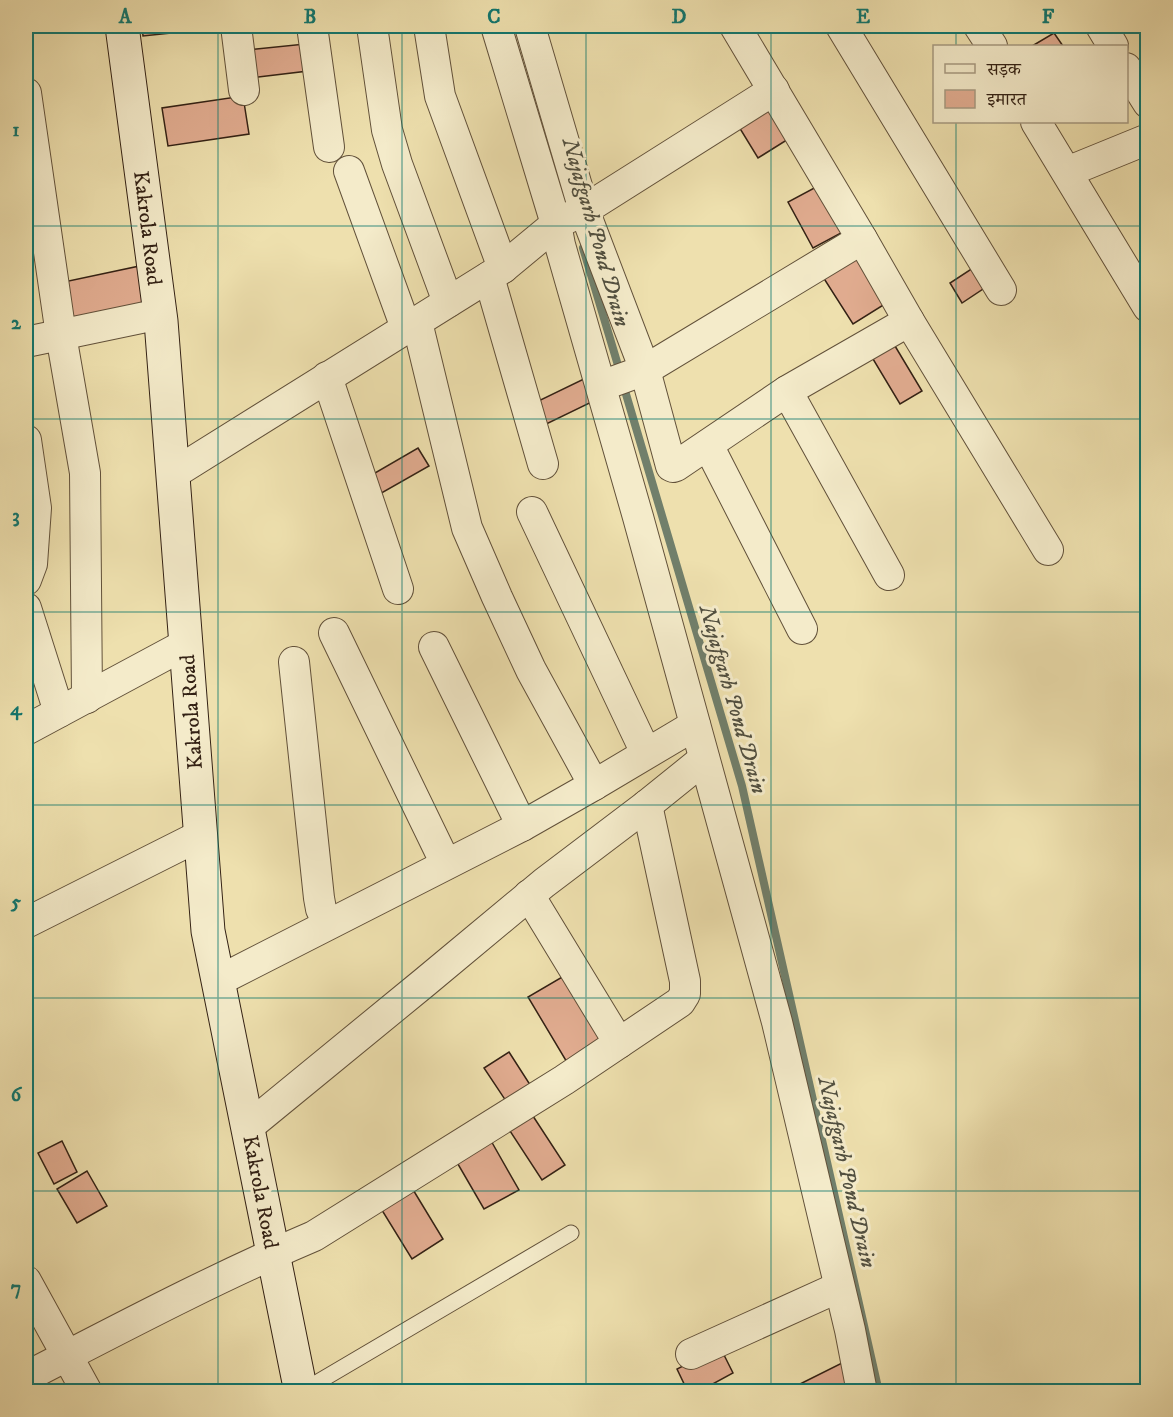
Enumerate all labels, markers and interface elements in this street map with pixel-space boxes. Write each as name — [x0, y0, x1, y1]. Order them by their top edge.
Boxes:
text: A — [118, 5, 133, 30]
text: B — [304, 5, 316, 30]
text: C — [487, 5, 501, 30]
text: D — [672, 5, 687, 30]
text: E — [856, 5, 870, 30]
text: F — [1042, 5, 1055, 30]
legend — [933, 45, 1128, 123]
text: सड़क — [986, 59, 1022, 81]
text: इमारत — [986, 89, 1027, 111]
text: 1 — [12, 118, 20, 143]
water label: Najafgarh Pond Drain — [555, 133, 635, 330]
street label: Kakrola Road — [127, 169, 167, 287]
text: 2 — [11, 311, 22, 336]
text: 3 — [12, 504, 20, 529]
water label: Najafgarh Pond Drain — [692, 600, 772, 797]
street label: Kakrola Road — [175, 653, 209, 770]
text: 4 — [10, 697, 23, 722]
text: 5 — [10, 890, 21, 915]
water label: Najafgarh Pond Drain — [811, 1072, 882, 1270]
text: 6 — [11, 1083, 23, 1108]
street label: Kakrola Road — [236, 1133, 284, 1252]
text: 7 — [11, 1276, 21, 1301]

